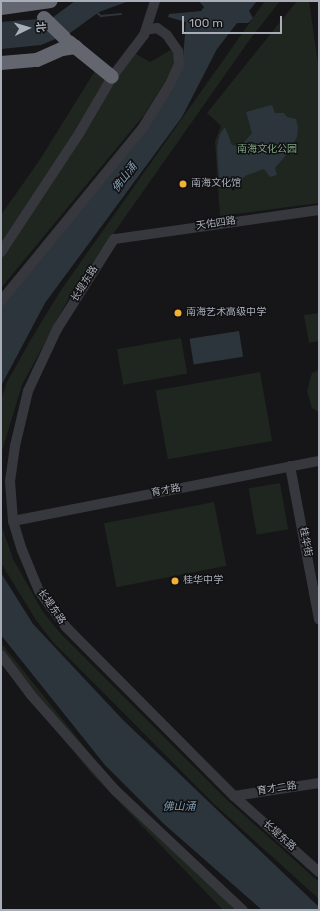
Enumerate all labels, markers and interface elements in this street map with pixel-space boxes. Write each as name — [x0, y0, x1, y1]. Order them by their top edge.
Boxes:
north arrow — [8, 8, 48, 48]
scale bar — [184, 8, 284, 34]
text: 100 m — [189, 16, 223, 30]
text: 北 — [33, 21, 47, 33]
park label: 南海文化公园 — [237, 144, 297, 156]
water label: 佛山涌 — [110, 161, 140, 195]
place label: 南海文化馆 — [191, 178, 241, 190]
marker: 南海文化馆 — [178, 179, 188, 189]
street label: 天佑四路 — [195, 215, 237, 233]
street label: 长堤东路 — [69, 264, 101, 304]
place label: 南海艺术高级中学 — [186, 307, 266, 319]
marker: 南海艺术高级中学 — [173, 308, 183, 318]
street label: 育才路 — [150, 482, 182, 500]
street label: 桂华街 — [296, 526, 314, 558]
place label: 桂华中学 — [183, 575, 223, 587]
marker: 桂华中学 — [170, 576, 180, 586]
street label: 长堤东路 — [35, 587, 67, 627]
street label: 育才二路 — [256, 780, 298, 798]
water label: 佛山涌 — [163, 800, 195, 814]
street label: 长堤东路 — [260, 818, 298, 854]

